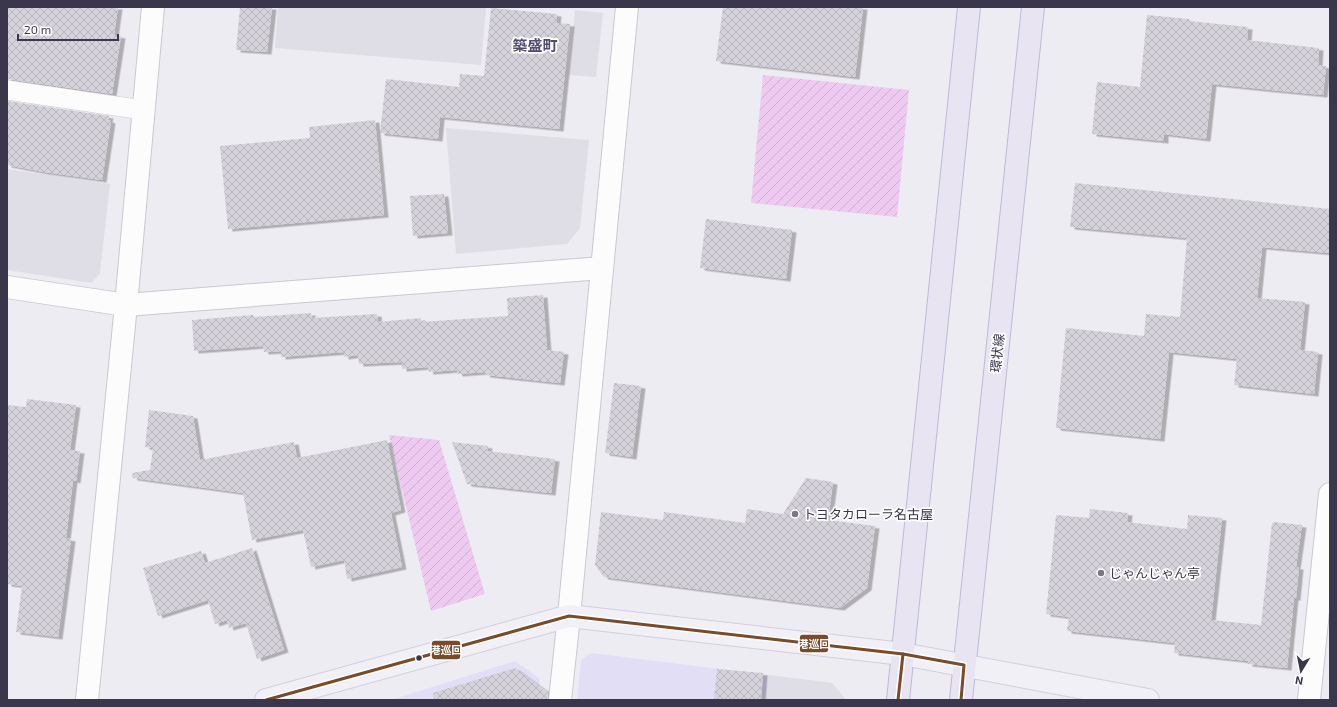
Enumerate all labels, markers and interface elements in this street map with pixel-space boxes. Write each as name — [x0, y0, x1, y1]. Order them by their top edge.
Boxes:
scale bar — [18, 16, 118, 42]
text: 20 m — [24, 22, 51, 36]
district label: 築盛町 — [512, 36, 558, 54]
street label: 環状線 — [987, 333, 1007, 373]
place label: トヨタカローラ名古屋 — [803, 506, 933, 522]
marker: トヨタカローラ名古屋 — [790, 509, 800, 519]
place label: じゃんじゃん亭 — [1109, 565, 1200, 581]
marker: じゃんじゃん亭 — [1096, 568, 1106, 578]
line badge: 港巡回 — [799, 634, 829, 653]
text: 港巡回 — [798, 637, 831, 650]
line badge: 港巡回 — [431, 640, 461, 660]
text: 港巡回 — [430, 643, 463, 656]
north arrow — [1281, 651, 1321, 691]
unlabelled marker — [414, 653, 424, 663]
text: N — [1294, 674, 1304, 688]

